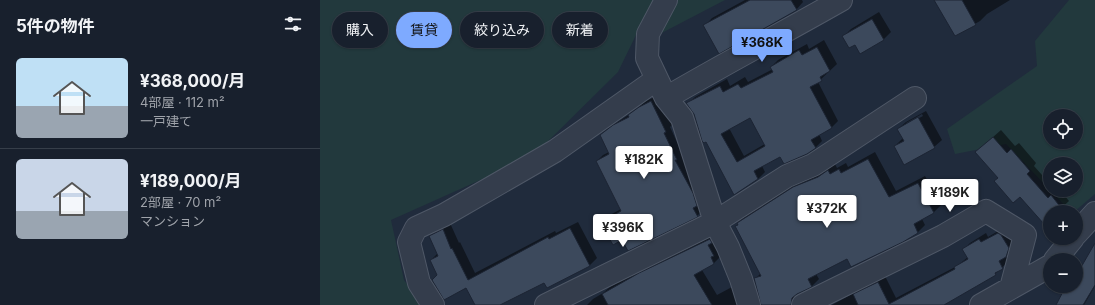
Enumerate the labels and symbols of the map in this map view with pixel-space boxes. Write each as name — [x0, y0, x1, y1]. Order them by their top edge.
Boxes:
pin: ¥368K — [734, 29, 790, 63]
pin: ¥182K — [616, 146, 672, 180]
pin: ¥189K — [922, 179, 978, 213]
pin: ¥372K — [799, 195, 855, 229]
pin: ¥396K — [595, 214, 651, 248]

